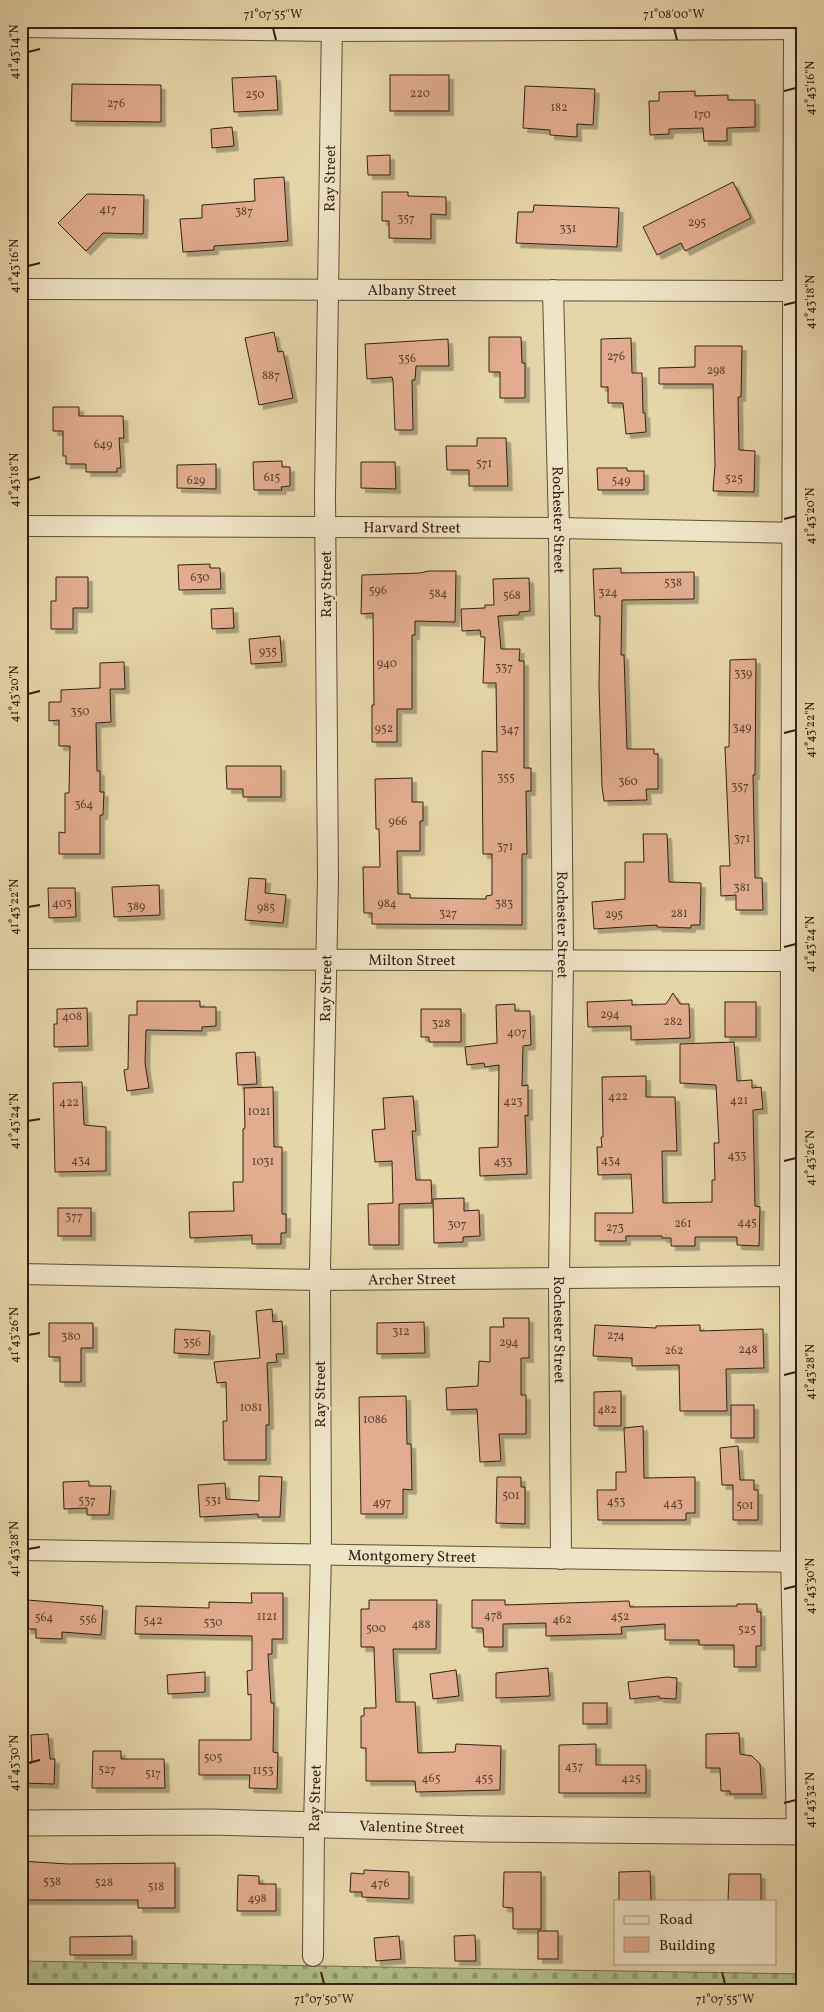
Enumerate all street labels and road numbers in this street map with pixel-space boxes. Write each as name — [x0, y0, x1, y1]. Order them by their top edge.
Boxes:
street label: Ray Street — [320, 144, 342, 212]
street label: Albany Street — [367, 281, 457, 302]
street label: Rochester Street — [545, 466, 568, 574]
street label: Harvard Street — [363, 518, 461, 540]
street label: Ray Street — [317, 550, 338, 618]
street label: Rochester Street — [550, 871, 572, 979]
street label: Milton Street — [368, 951, 456, 972]
street label: Ray Street — [316, 954, 338, 1022]
street label: Archer Street — [368, 1270, 456, 1292]
street label: Rochester Street — [547, 1276, 569, 1384]
street label: Ray Street — [311, 1360, 332, 1428]
street label: Montgomery Street — [348, 1546, 476, 1569]
street label: Ray Street — [305, 1764, 328, 1832]
street label: Valentine Street — [359, 1817, 465, 1841]

